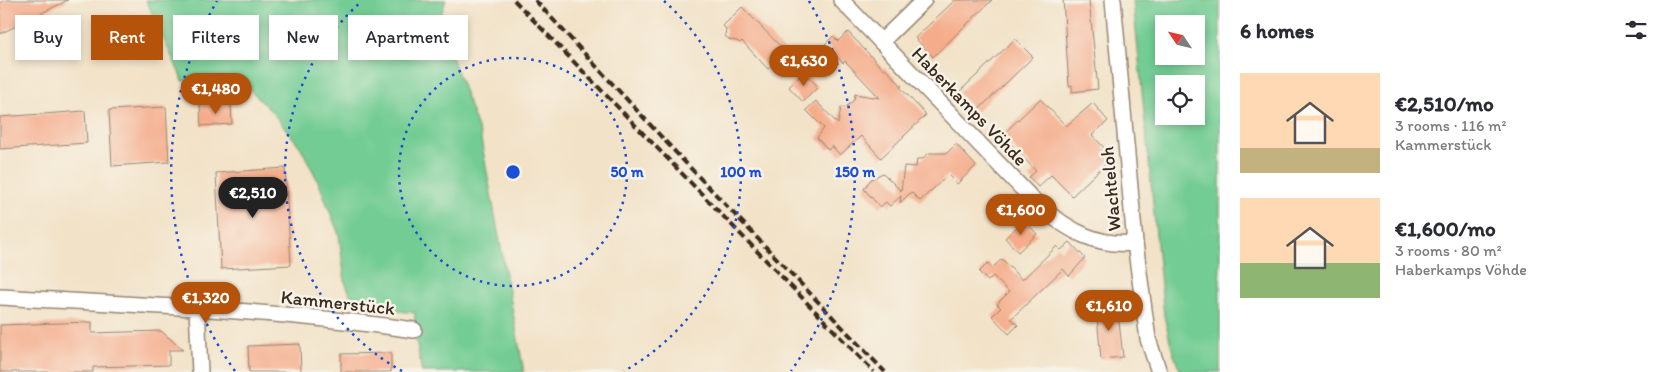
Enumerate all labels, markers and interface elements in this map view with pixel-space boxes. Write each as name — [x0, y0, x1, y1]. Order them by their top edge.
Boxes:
chip: Buy — [15, 15, 81, 60]
chip: Rent — [91, 15, 163, 60]
chip: Filters — [173, 15, 259, 60]
chip: New — [269, 15, 338, 60]
chip: Apartment — [348, 15, 468, 60]
north arrow — [1155, 15, 1205, 65]
map controls — [1155, 15, 1205, 125]
icon: filters — [1622, 16, 1650, 44]
text: 6 homes — [1240, 18, 1314, 43]
street label: Haberkamps Vöhde — [907, 42, 1032, 171]
pin: €1,630 — [763, 44, 845, 87]
text: €1,630 — [780, 51, 828, 70]
pin: €1,480 — [175, 72, 257, 115]
button: locate — [1155, 75, 1205, 125]
text: €1,480 — [192, 79, 240, 98]
text: €2,510/mo — [1395, 91, 1494, 116]
icon: home — [1280, 93, 1340, 153]
text: 3 rooms · 116 m² — [1395, 116, 1506, 135]
text: Kammerstück — [1395, 135, 1492, 154]
street label: Wachteloh — [1095, 145, 1126, 232]
centre of rings — [504, 163, 522, 181]
text: 50 m — [610, 163, 644, 181]
text: 100 m — [720, 163, 762, 181]
text: 150 m — [835, 163, 875, 181]
pin: €2,510 — [212, 176, 294, 219]
text: €2,510 — [229, 183, 277, 202]
pin: €1,600 — [980, 194, 1062, 236]
text: €1,600 — [997, 200, 1045, 219]
text: €1,600/mo — [1395, 216, 1496, 241]
icon: home — [1280, 218, 1340, 278]
text: 3 rooms · 80 m² — [1395, 241, 1502, 260]
text: Haberkamps Vöhde — [1395, 260, 1527, 279]
pin: €1,320 — [165, 282, 247, 324]
street label: Kammerstück — [280, 285, 396, 320]
text: €1,320 — [182, 288, 230, 307]
pin: €1,610 — [1068, 290, 1150, 332]
text: €1,610 — [1086, 296, 1132, 315]

